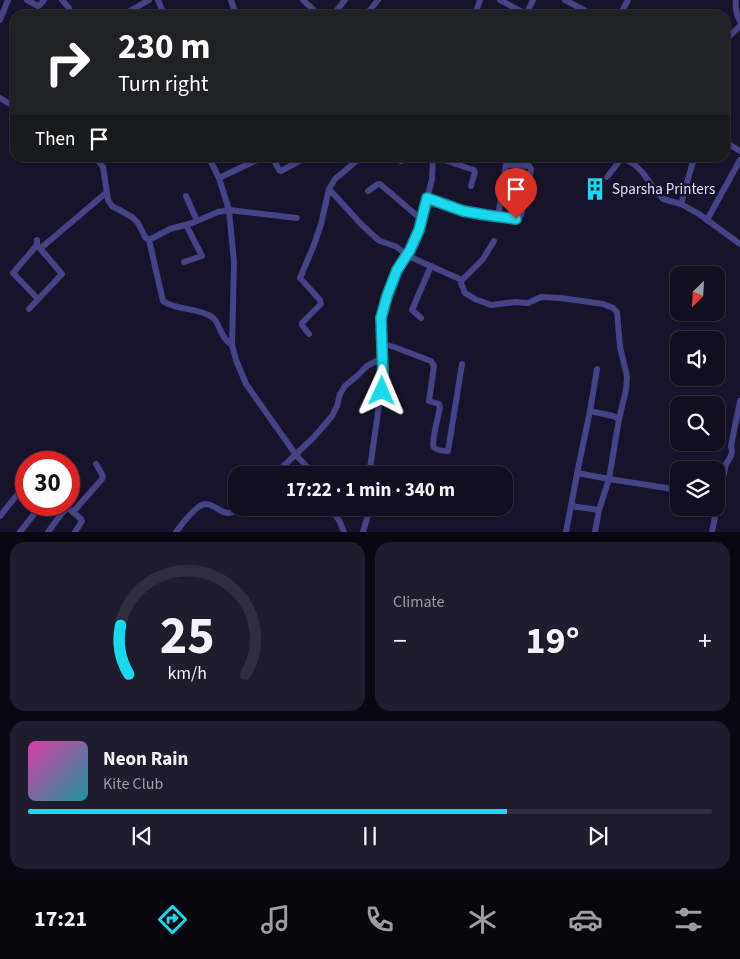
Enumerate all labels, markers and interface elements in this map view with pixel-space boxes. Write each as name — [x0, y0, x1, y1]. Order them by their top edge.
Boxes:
text: 230 m — [118, 22, 210, 72]
icon: right — [35, 30, 100, 95]
text: Turn right — [118, 68, 208, 100]
icon: arrive — [85, 125, 113, 153]
text: Then — [35, 126, 75, 153]
pin — [495, 168, 537, 219]
icon: arrive — [502, 175, 530, 203]
building icon: Sparsha Printers — [582, 176, 608, 202]
place label: Sparsha Printers — [612, 179, 715, 200]
north arrow — [670, 266, 725, 321]
map controls — [670, 266, 725, 516]
button: sound — [670, 331, 725, 386]
position arrow — [355, 364, 407, 416]
button: search — [670, 396, 725, 451]
speed limit sign: 30 — [15, 451, 80, 516]
button: layers — [670, 461, 725, 516]
text: 17:22 · 1 min · 340 m — [286, 477, 455, 504]
text: Climate — [393, 591, 444, 613]
text: 25 — [160, 600, 215, 674]
text: 19° — [526, 614, 580, 668]
text: − — [393, 621, 407, 661]
text: + — [698, 621, 712, 661]
text: km/h — [168, 661, 207, 686]
text: Neon Rain — [103, 746, 188, 773]
text: Kite Club — [103, 773, 163, 795]
icon: previous — [128, 822, 156, 850]
icon: pause — [356, 822, 384, 850]
icon: next — [584, 822, 612, 850]
icon: directions — [155, 902, 190, 937]
icon: music — [258, 902, 293, 937]
icon: phone — [362, 902, 397, 937]
icon: climate — [465, 902, 500, 937]
icon: car — [568, 902, 603, 937]
icon: filters — [671, 902, 706, 937]
text: 17:21 — [34, 903, 87, 935]

